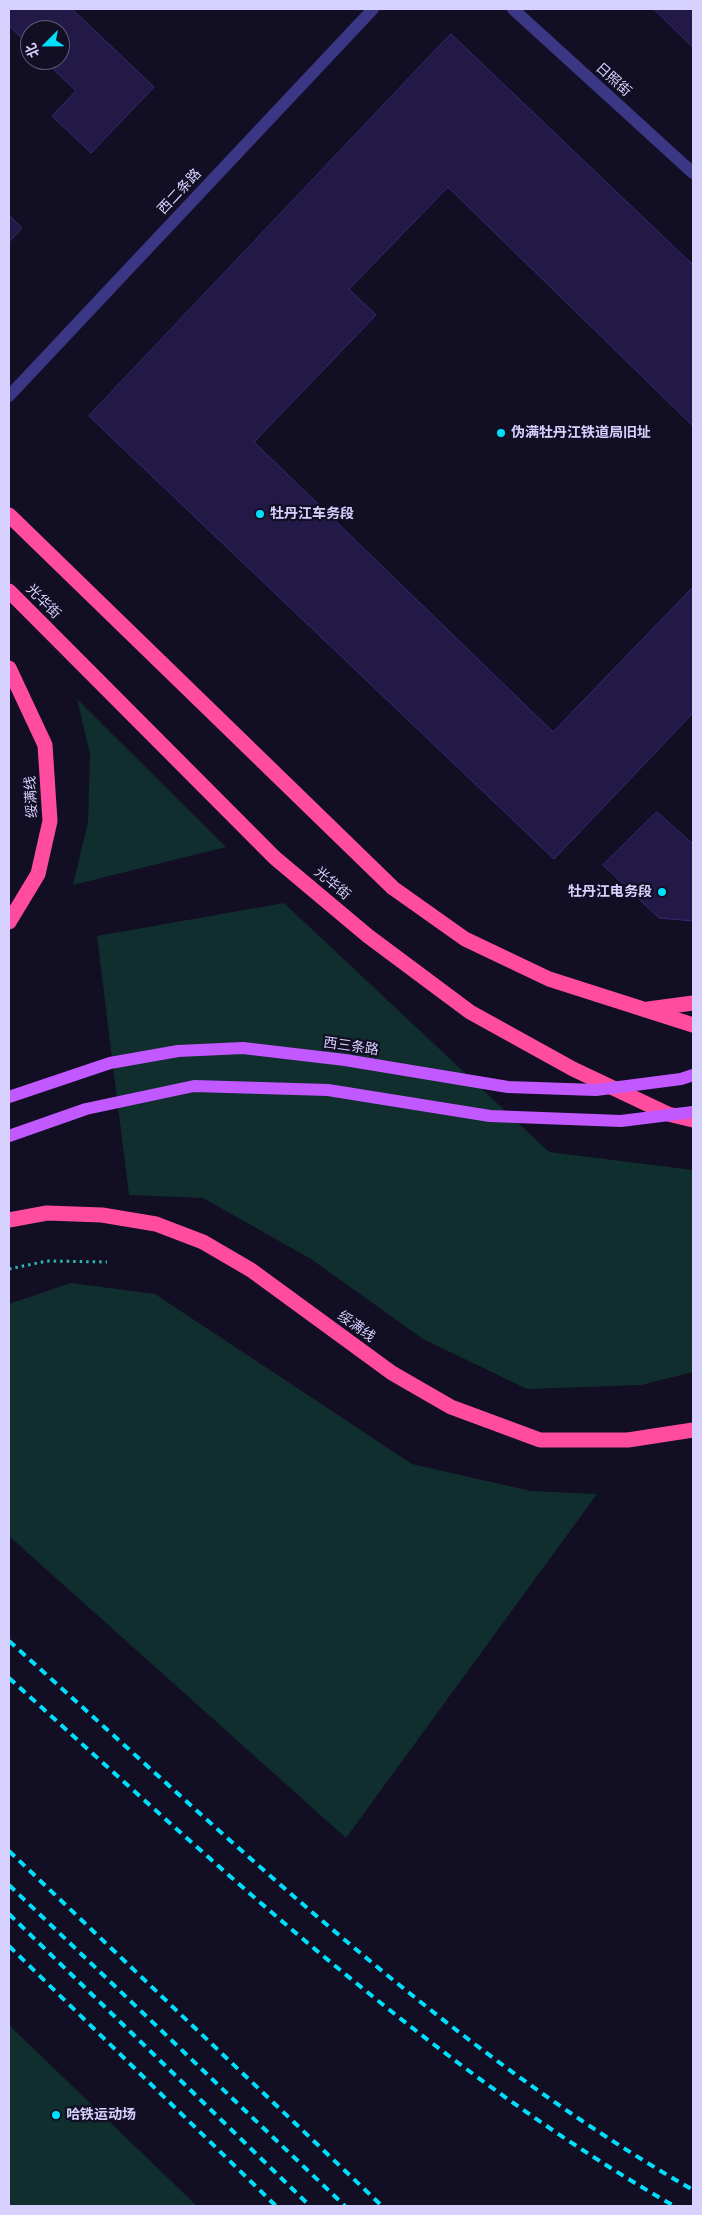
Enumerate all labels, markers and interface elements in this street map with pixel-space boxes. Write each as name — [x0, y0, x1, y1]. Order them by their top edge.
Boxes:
north arrow — [20, 20, 70, 70]
text: 北 — [21, 41, 43, 60]
street label: 日照街 — [592, 60, 634, 100]
street label: 西二条路 — [155, 166, 205, 218]
place label: 伪满牡丹江铁道局旧址 — [511, 425, 651, 441]
marker: 伪满牡丹江铁道局旧址 — [495, 427, 507, 439]
place label: 牡丹江车务段 — [270, 506, 354, 522]
marker: 牡丹江车务段 — [254, 508, 266, 520]
street label: 光华街 — [22, 581, 64, 623]
street label: 绥满线 — [23, 776, 41, 818]
street label: 光华街 — [311, 864, 353, 904]
place label: 牡丹江电务段 — [568, 884, 652, 900]
marker: 牡丹江电务段 — [656, 886, 668, 898]
street label: 西三条路 — [322, 1035, 380, 1059]
street label: 绥满线 — [334, 1308, 378, 1346]
place label: 哈铁运动场 — [66, 2107, 136, 2123]
marker: 哈铁运动场 — [50, 2109, 62, 2121]

